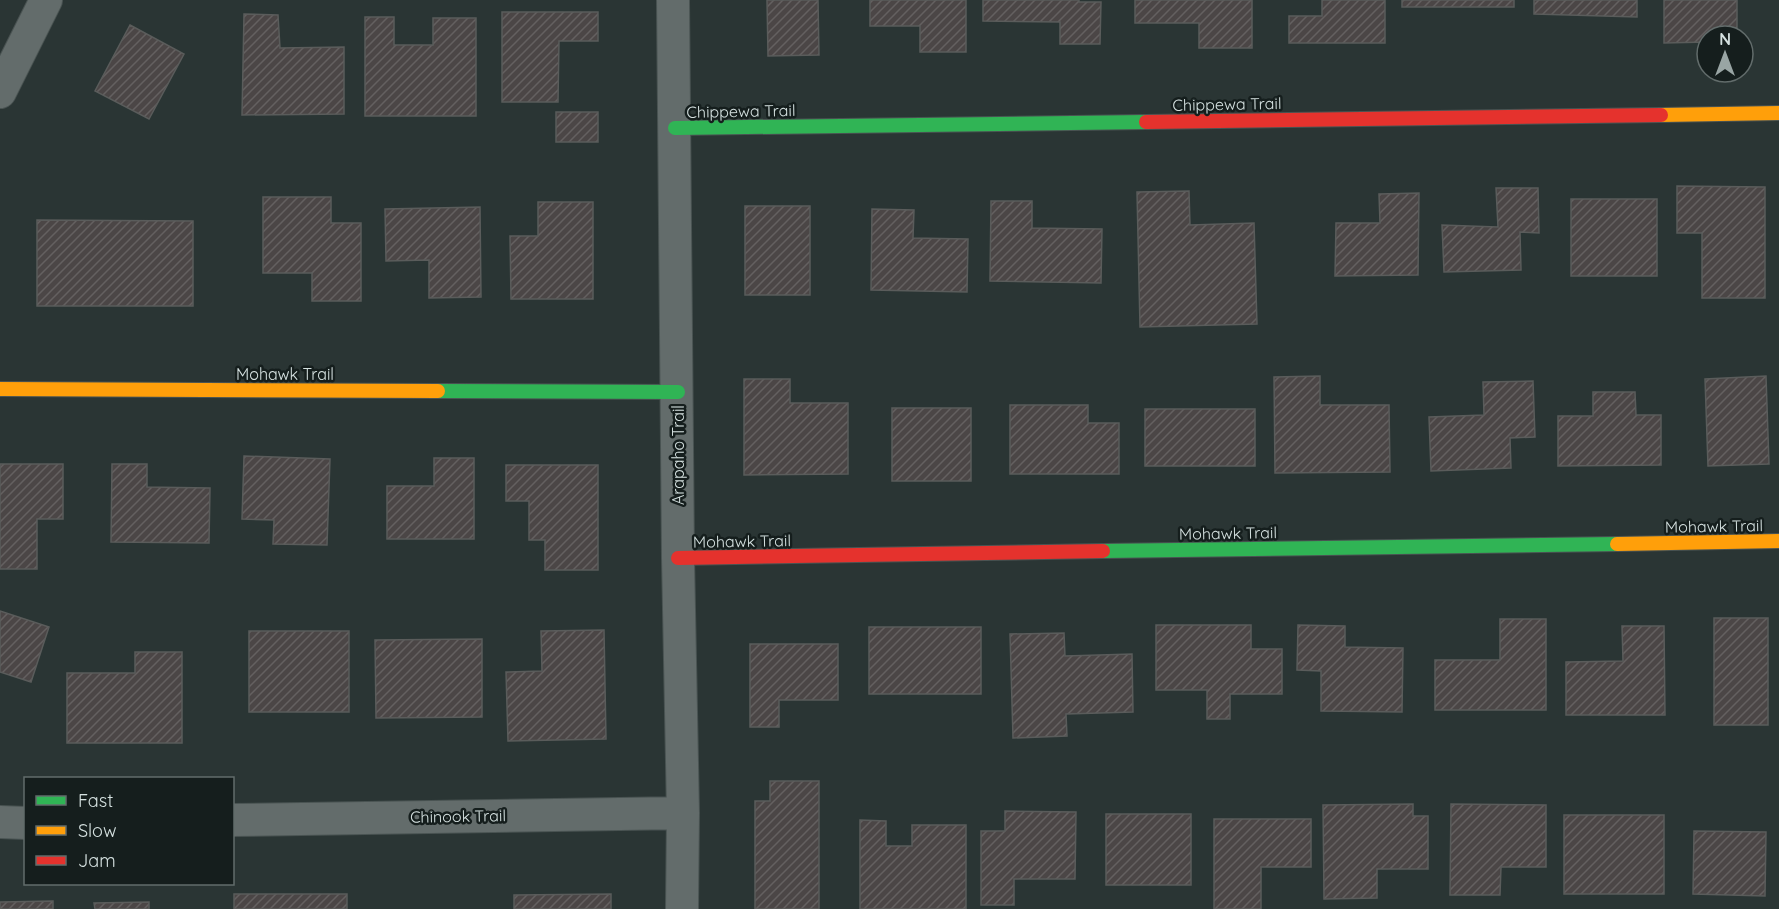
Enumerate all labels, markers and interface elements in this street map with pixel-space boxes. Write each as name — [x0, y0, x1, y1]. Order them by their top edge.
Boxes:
north arrow — [1695, 24, 1755, 84]
text: N — [1719, 29, 1731, 49]
street label: Chippewa Trail — [1172, 93, 1282, 115]
street label: Chippewa Trail — [686, 100, 796, 122]
street label: Mohawk Trail — [236, 364, 334, 384]
street label: Arapaho Trail — [668, 405, 688, 505]
street label: Mohawk Trail — [1665, 515, 1763, 537]
street label: Mohawk Trail — [1179, 522, 1277, 544]
street label: Mohawk Trail — [693, 530, 791, 552]
legend — [24, 777, 234, 885]
text: Fast — [78, 789, 113, 812]
street label: Chinook Trail — [410, 805, 506, 827]
text: Slow — [78, 819, 116, 842]
text: Jam — [78, 849, 116, 872]

